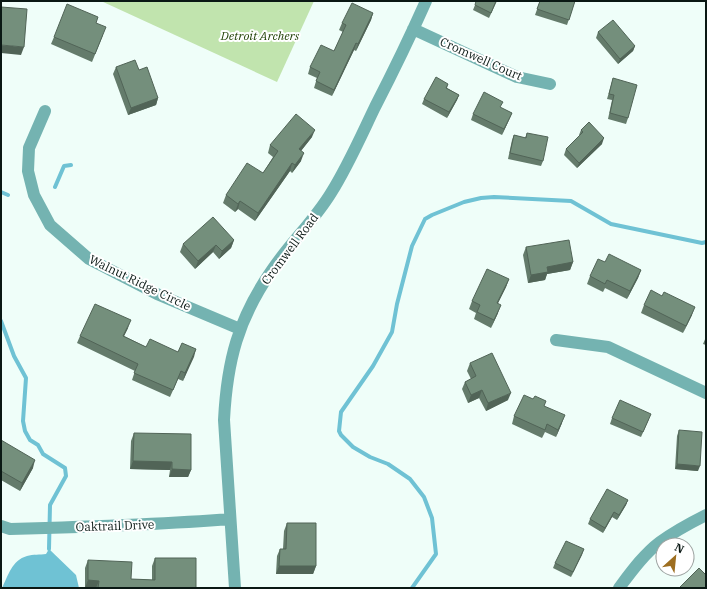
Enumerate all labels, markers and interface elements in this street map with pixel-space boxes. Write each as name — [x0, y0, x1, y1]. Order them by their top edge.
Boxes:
park label: Detroit Archers — [220, 28, 300, 43]
street label: Cromwell Court — [438, 34, 525, 83]
street label: Cromwell Road — [258, 210, 321, 287]
street label: Walnut Ridge Circle — [87, 251, 193, 314]
street label: Oaktrail Drive — [75, 517, 155, 534]
north arrow — [655, 537, 695, 577]
text: N — [672, 540, 687, 556]

